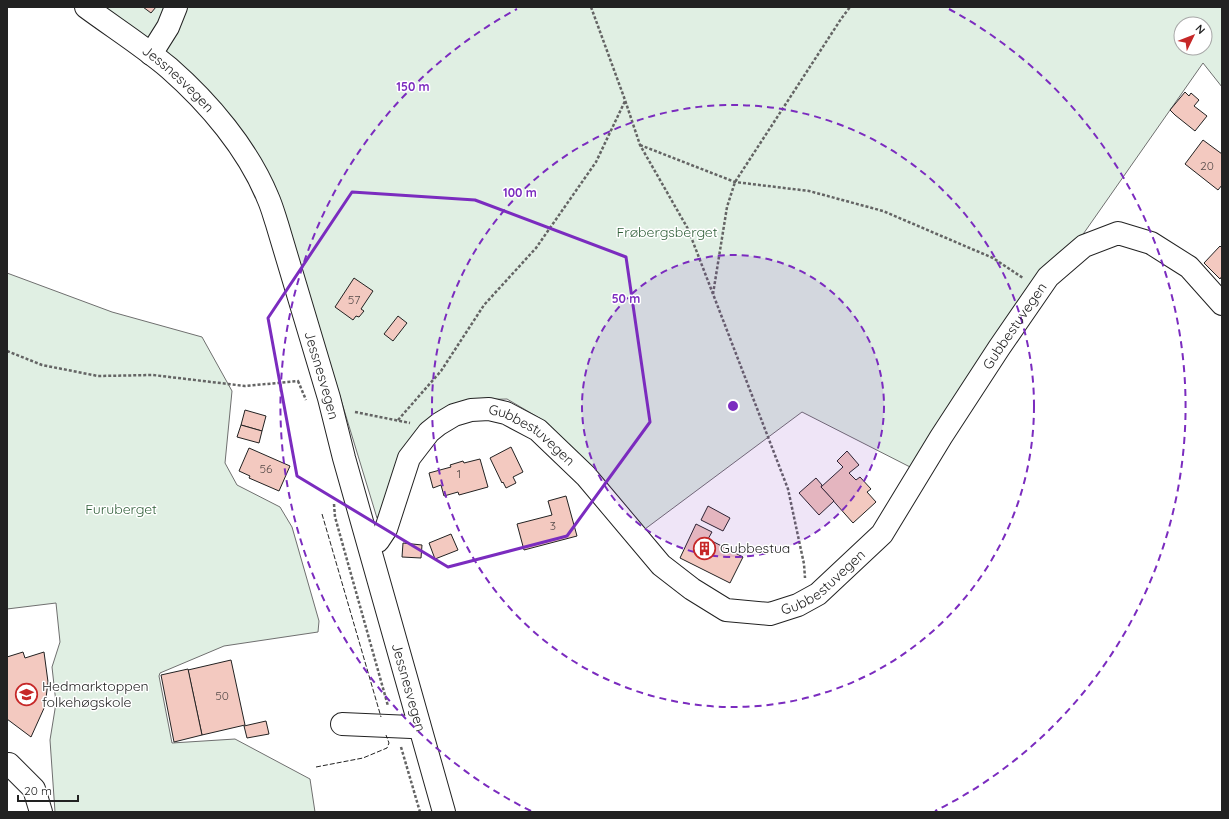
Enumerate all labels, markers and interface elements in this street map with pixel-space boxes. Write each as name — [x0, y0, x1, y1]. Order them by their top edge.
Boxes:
north arrow — [1173, 16, 1213, 56]
text: N — [1192, 21, 1208, 37]
street label: Jessnesvegen — [139, 41, 218, 116]
text: 150 m — [396, 79, 430, 94]
house number: 20 — [1200, 158, 1214, 173]
text: 100 m — [503, 185, 537, 200]
park label: Frøbergsberget — [616, 223, 718, 241]
street label: Gubbestuvegen — [978, 279, 1051, 373]
text: 50 m — [612, 291, 640, 306]
house number: 57 — [348, 292, 360, 307]
street label: Jessnesvegen — [300, 329, 343, 421]
centre of rings — [726, 399, 740, 413]
street label: Gubbestuvegen — [487, 400, 579, 469]
house number: 56 — [260, 461, 273, 476]
house number: 1 — [457, 466, 461, 481]
park label: Furuberget — [85, 500, 157, 518]
house number: 3 — [550, 518, 556, 533]
building icon: Gubbestua — [692, 535, 718, 561]
place label: Gubbestua — [720, 539, 790, 557]
street label: Gubbestuvegen — [779, 546, 869, 619]
street label: Jessnesvegen — [388, 641, 430, 734]
place label: Hedmarktoppen folkehøgskole — [42, 677, 149, 711]
school or university icon: Hedmarktoppen folkehøgskole — [14, 681, 40, 707]
house number: 50 — [215, 688, 229, 703]
scale bar — [18, 777, 78, 803]
text: 20 m — [24, 783, 52, 798]

